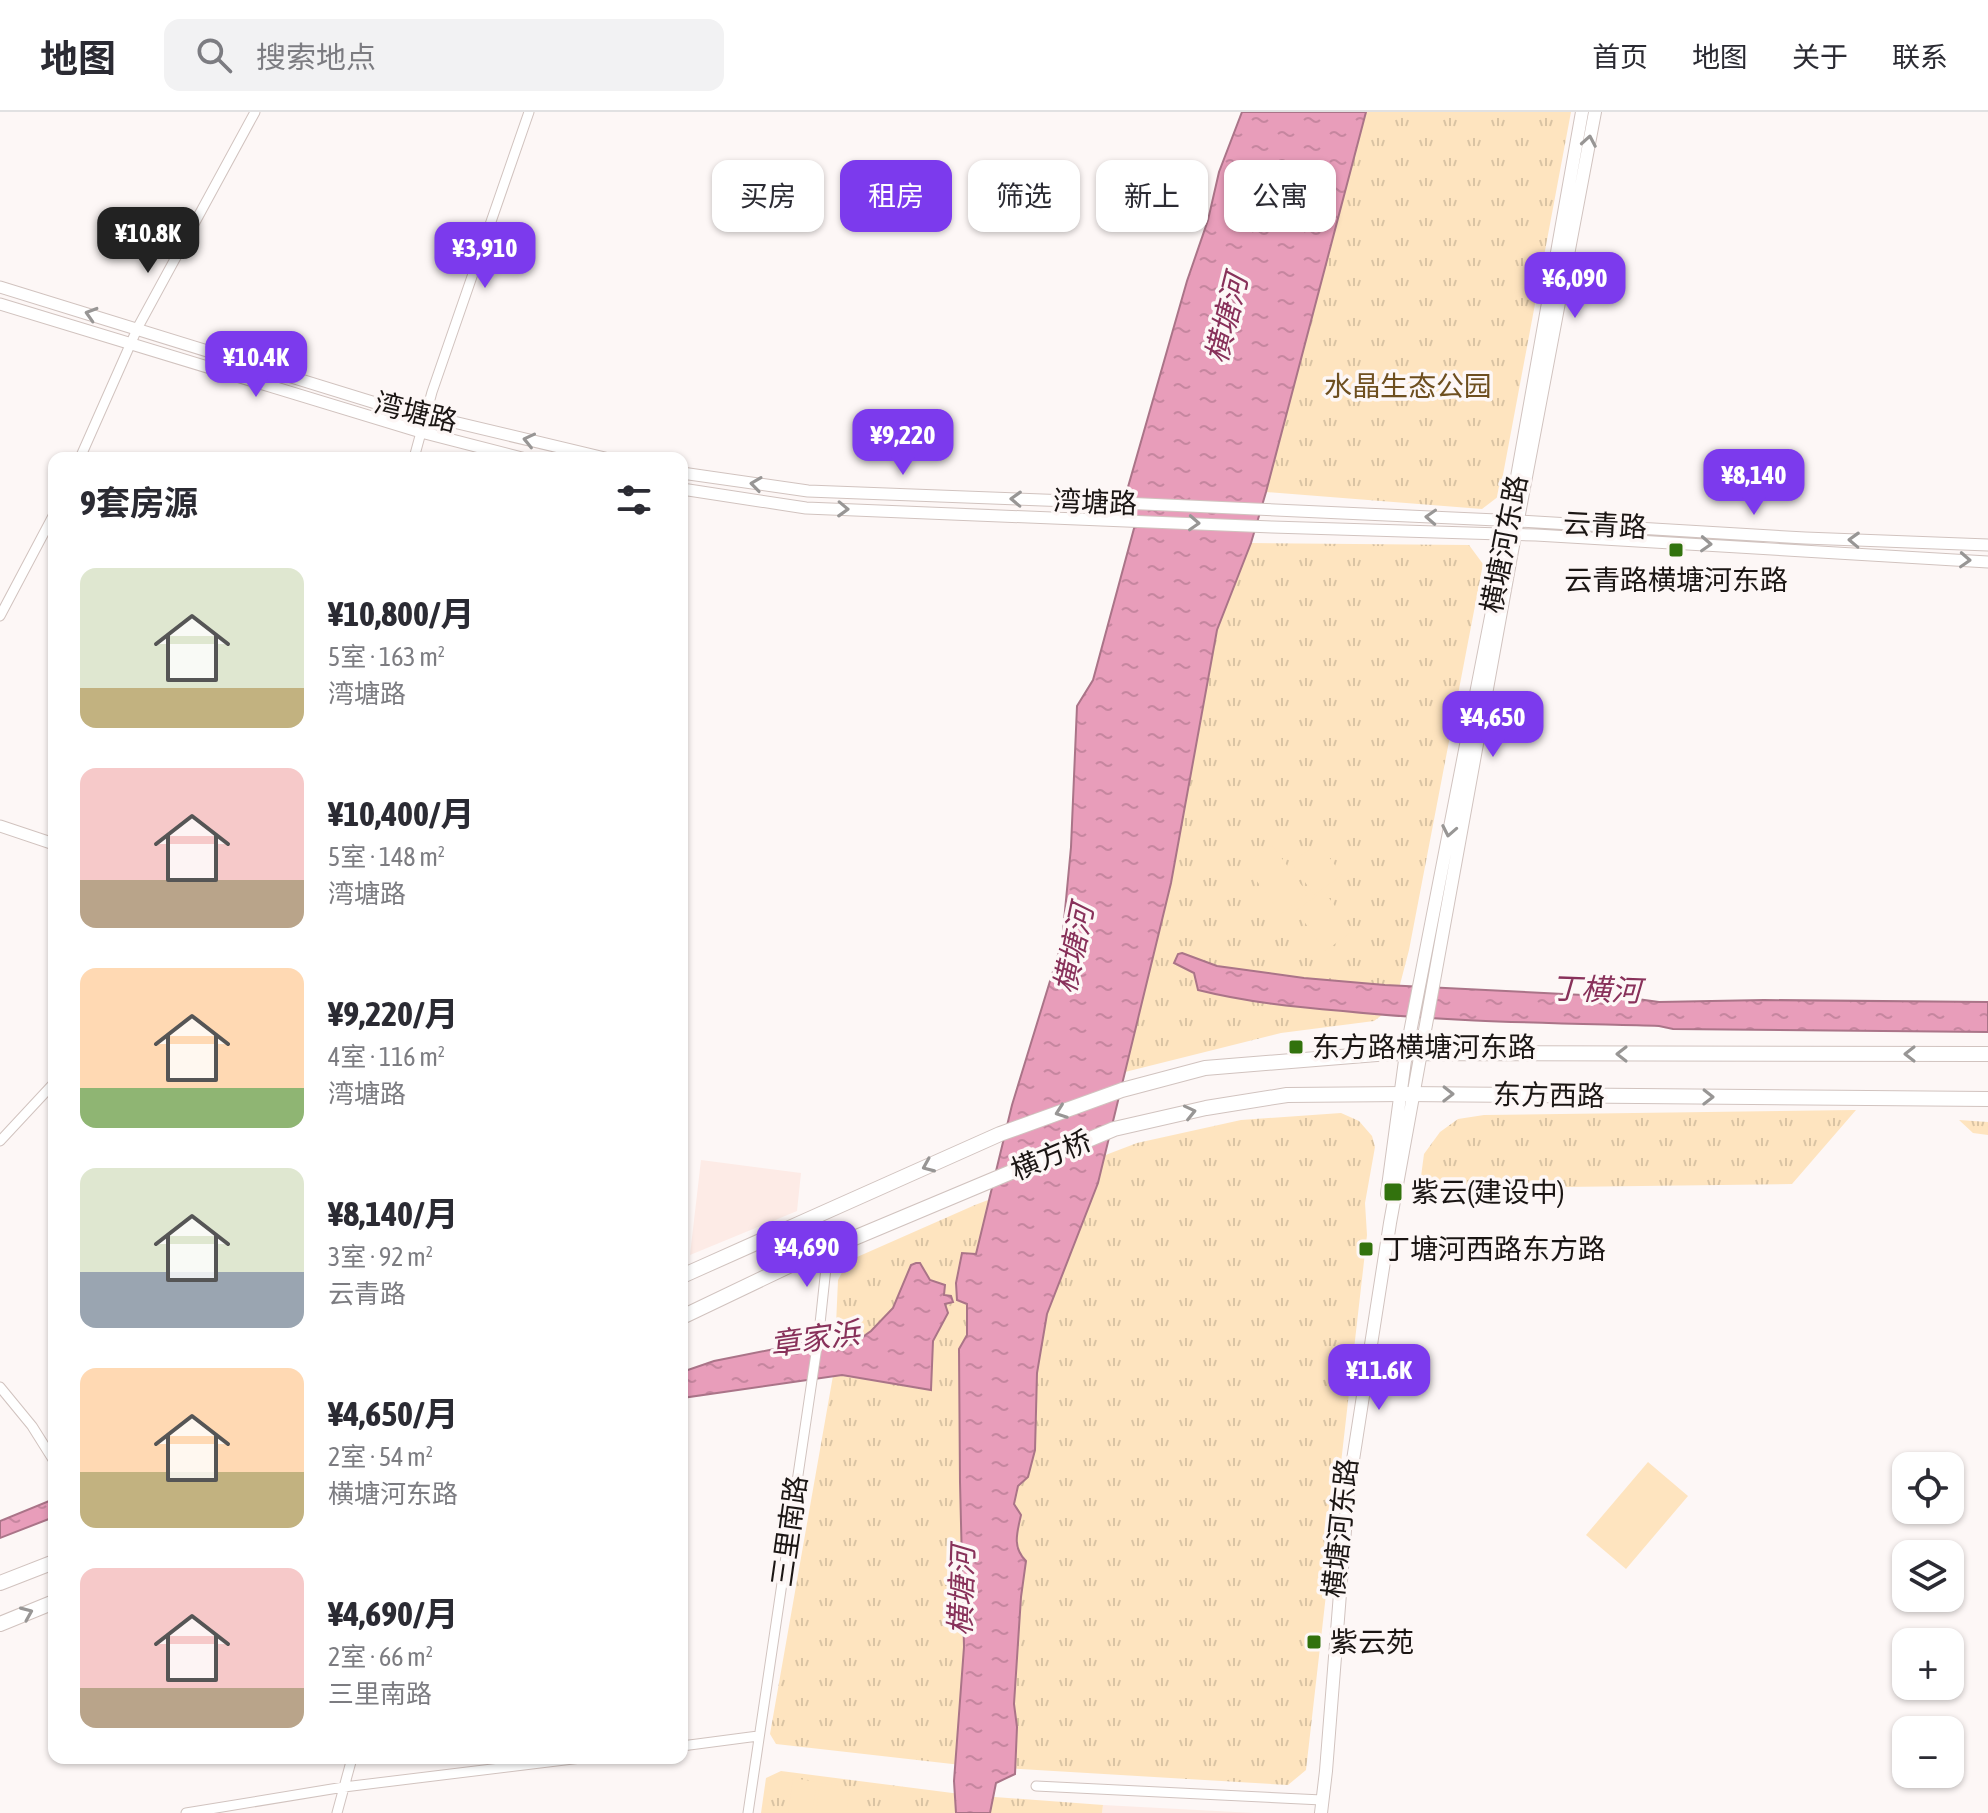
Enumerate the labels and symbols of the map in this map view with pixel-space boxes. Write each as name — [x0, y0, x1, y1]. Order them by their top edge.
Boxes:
one-way arrow — [1580, 134, 1597, 148]
pin: ¥10.8K — [83, 207, 213, 275]
pin: ¥3,910 — [420, 222, 550, 290]
pin: ¥6,090 — [1510, 252, 1640, 320]
water label: 横塘河 — [1199, 266, 1255, 367]
one-way arrow — [84, 307, 98, 323]
pin: ¥10.4K — [191, 331, 321, 399]
park label: 水晶生态公园 — [1324, 370, 1492, 402]
street label: 湾塘路 — [371, 386, 461, 438]
pin: ¥9,220 — [838, 409, 968, 477]
one-way arrow — [522, 432, 536, 449]
pin: ¥8,140 — [1689, 449, 1819, 517]
street label: 横塘河东路 — [1475, 472, 1533, 616]
one-way arrow — [749, 476, 763, 493]
street label: 湾塘路 — [1052, 485, 1138, 519]
one-way arrow — [1009, 490, 1022, 507]
one-way arrow — [837, 501, 850, 518]
street label: 云青路 — [1562, 507, 1648, 543]
one-way arrow — [1424, 509, 1437, 526]
one-way arrow — [1188, 515, 1201, 532]
one-way arrow — [1847, 531, 1860, 548]
one-way arrow — [1700, 536, 1713, 553]
marker: 云青路横塘河东路 — [1667, 541, 1685, 559]
one-way arrow — [1959, 552, 1972, 569]
place label: 云青路横塘河东路 — [1564, 564, 1788, 596]
pin: ¥4,650 — [1428, 691, 1558, 759]
one-way arrow — [1441, 823, 1458, 837]
water label: 横塘河 — [1047, 896, 1100, 996]
water label: 丁横河 — [1550, 970, 1647, 1008]
place label: 东方路横塘河东路 — [1312, 1031, 1536, 1063]
marker: 东方路横塘河东路 — [1287, 1038, 1305, 1056]
one-way arrow — [1615, 1045, 1628, 1063]
one-way arrow — [1903, 1045, 1916, 1063]
street label: 东方西路 — [1493, 1078, 1605, 1112]
one-way arrow — [1442, 1085, 1455, 1103]
one-way arrow — [1702, 1088, 1715, 1106]
one-way arrow — [1055, 1103, 1069, 1119]
one-way arrow — [1182, 1104, 1196, 1121]
street label: 横方桥 — [1006, 1124, 1096, 1186]
one-way arrow — [922, 1156, 937, 1172]
place label: 紫云(建设中) — [1411, 1176, 1564, 1208]
marker: 紫云(建设中) — [1382, 1181, 1404, 1203]
pin: ¥4,690 — [742, 1221, 872, 1289]
place label: 丁塘河西路东方路 — [1382, 1233, 1606, 1265]
marker: 丁塘河西路东方路 — [1357, 1240, 1375, 1258]
water label: 章家浜 — [768, 1314, 865, 1361]
pin: ¥11.6K — [1314, 1344, 1444, 1412]
street label: 横塘河东路 — [1317, 1457, 1363, 1599]
street label: 三里南路 — [765, 1473, 813, 1589]
water label: 横塘河 — [942, 1540, 980, 1637]
one-way arrow — [19, 1606, 33, 1623]
place label: 紫云苑 — [1330, 1626, 1414, 1658]
marker: 紫云苑 — [1305, 1633, 1323, 1651]

